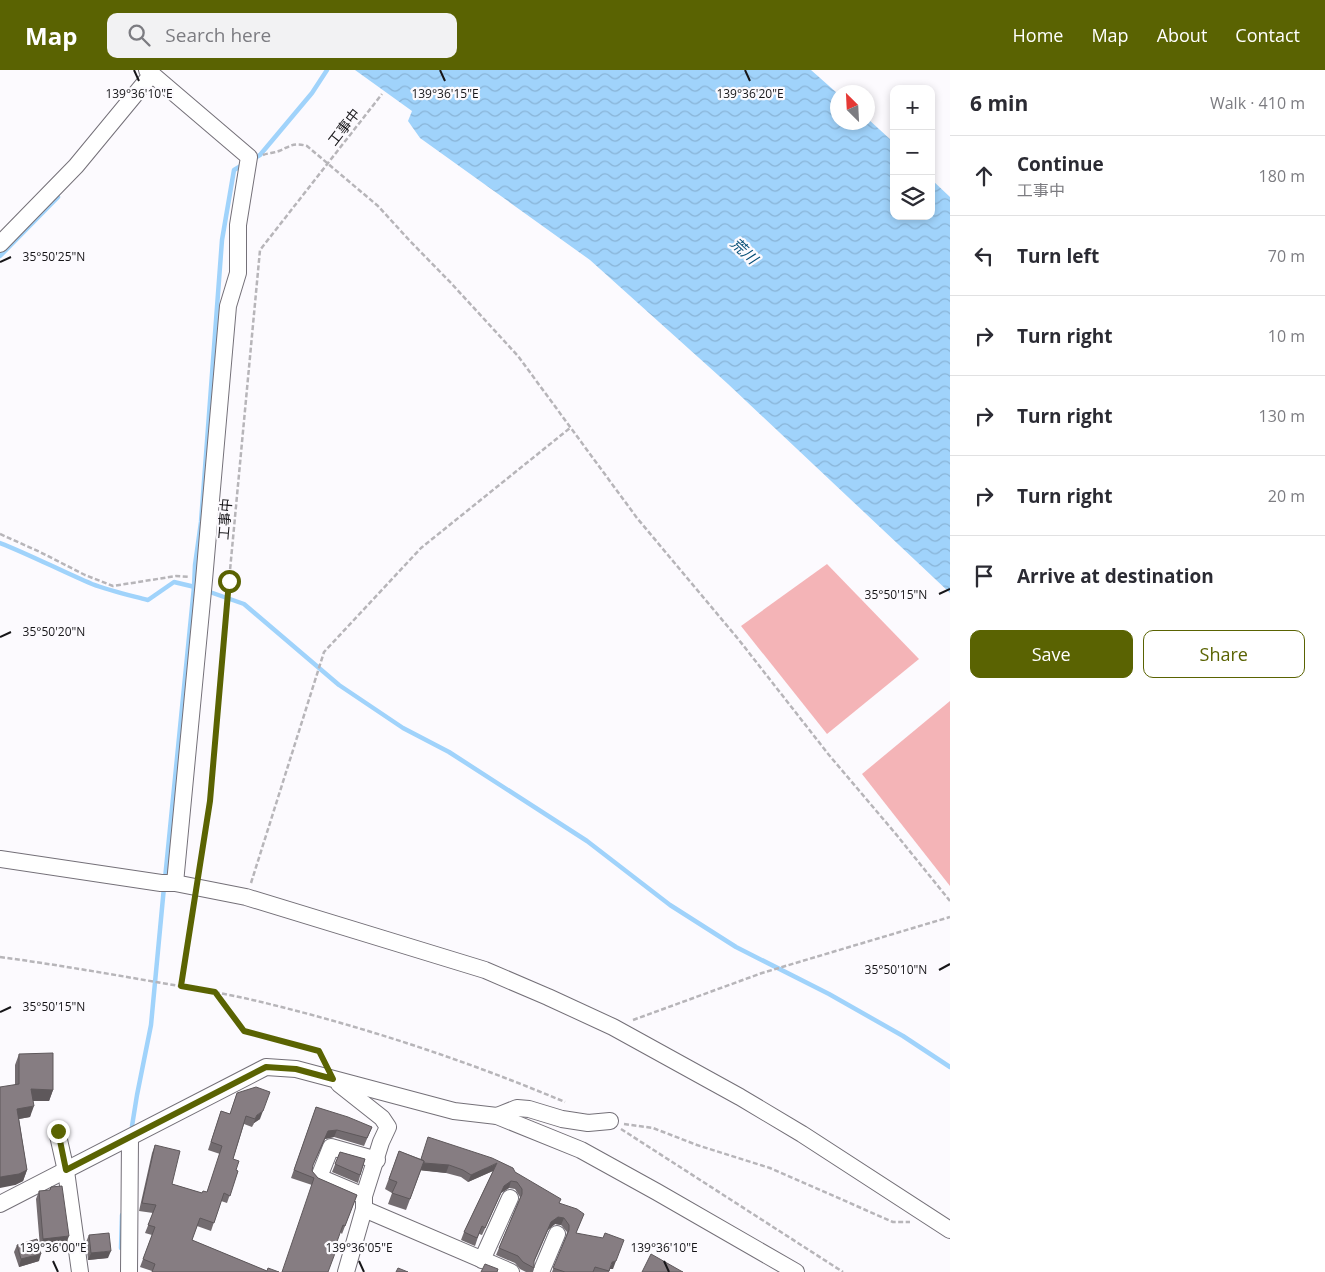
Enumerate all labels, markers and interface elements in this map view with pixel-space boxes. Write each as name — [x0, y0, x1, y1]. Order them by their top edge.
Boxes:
search box — [107, 13, 457, 58]
text: Map — [25, 19, 77, 52]
icon: search — [125, 21, 153, 49]
text: Search here — [165, 22, 271, 48]
text: Home — [1013, 23, 1063, 47]
text: Map — [1091, 23, 1129, 47]
text: About — [1157, 23, 1207, 47]
text: Contact — [1235, 23, 1300, 47]
text: 139°36'10"E — [105, 85, 173, 102]
text: 139°36'15"E — [411, 85, 479, 102]
text: 139°36'20"E — [716, 85, 784, 102]
north arrow — [830, 85, 875, 130]
map controls — [890, 85, 935, 220]
button: + — [890, 85, 935, 130]
text: 6 min — [970, 89, 1028, 117]
text: Walk · 410 m — [1210, 92, 1305, 114]
street label: 工事中 — [323, 104, 364, 149]
button: − — [890, 130, 935, 175]
text: Continue — [1017, 151, 1104, 177]
icon: ahead — [970, 162, 998, 190]
text: 180 m — [1259, 165, 1305, 187]
button: layers — [890, 175, 935, 220]
text: 工事中 — [1017, 179, 1065, 201]
water label: 荒川 — [727, 233, 764, 269]
icon: left — [970, 242, 998, 270]
text: Turn left — [1017, 243, 1099, 269]
text: 70 m — [1268, 245, 1305, 267]
text: 35°50'25"N — [23, 248, 85, 265]
icon: right — [970, 322, 998, 350]
text: Turn right — [1017, 323, 1112, 349]
text: 10 m — [1268, 325, 1305, 347]
icon: right — [970, 402, 998, 430]
text: Turn right — [1017, 403, 1112, 429]
text: 130 m — [1259, 405, 1305, 427]
icon: right — [970, 482, 998, 510]
text: Turn right — [1017, 483, 1112, 509]
text: 20 m — [1268, 485, 1305, 507]
street label: 工事中 — [213, 497, 236, 541]
icon: arrive — [970, 562, 998, 590]
text: Arrive at destination — [1017, 563, 1214, 589]
route start — [218, 570, 241, 593]
text: 35°50'15"N — [865, 586, 927, 603]
text: 35°50'20"N — [23, 623, 85, 640]
button: Save — [970, 630, 1133, 678]
button: Share — [1143, 630, 1305, 678]
text: 35°50'10"N — [865, 961, 927, 978]
text: 35°50'15"N — [23, 998, 85, 1015]
route end — [47, 1120, 70, 1143]
text: 139°36'00"E — [19, 1239, 87, 1256]
text: 139°36'05"E — [325, 1239, 393, 1256]
text: 139°36'10"E — [630, 1239, 698, 1256]

